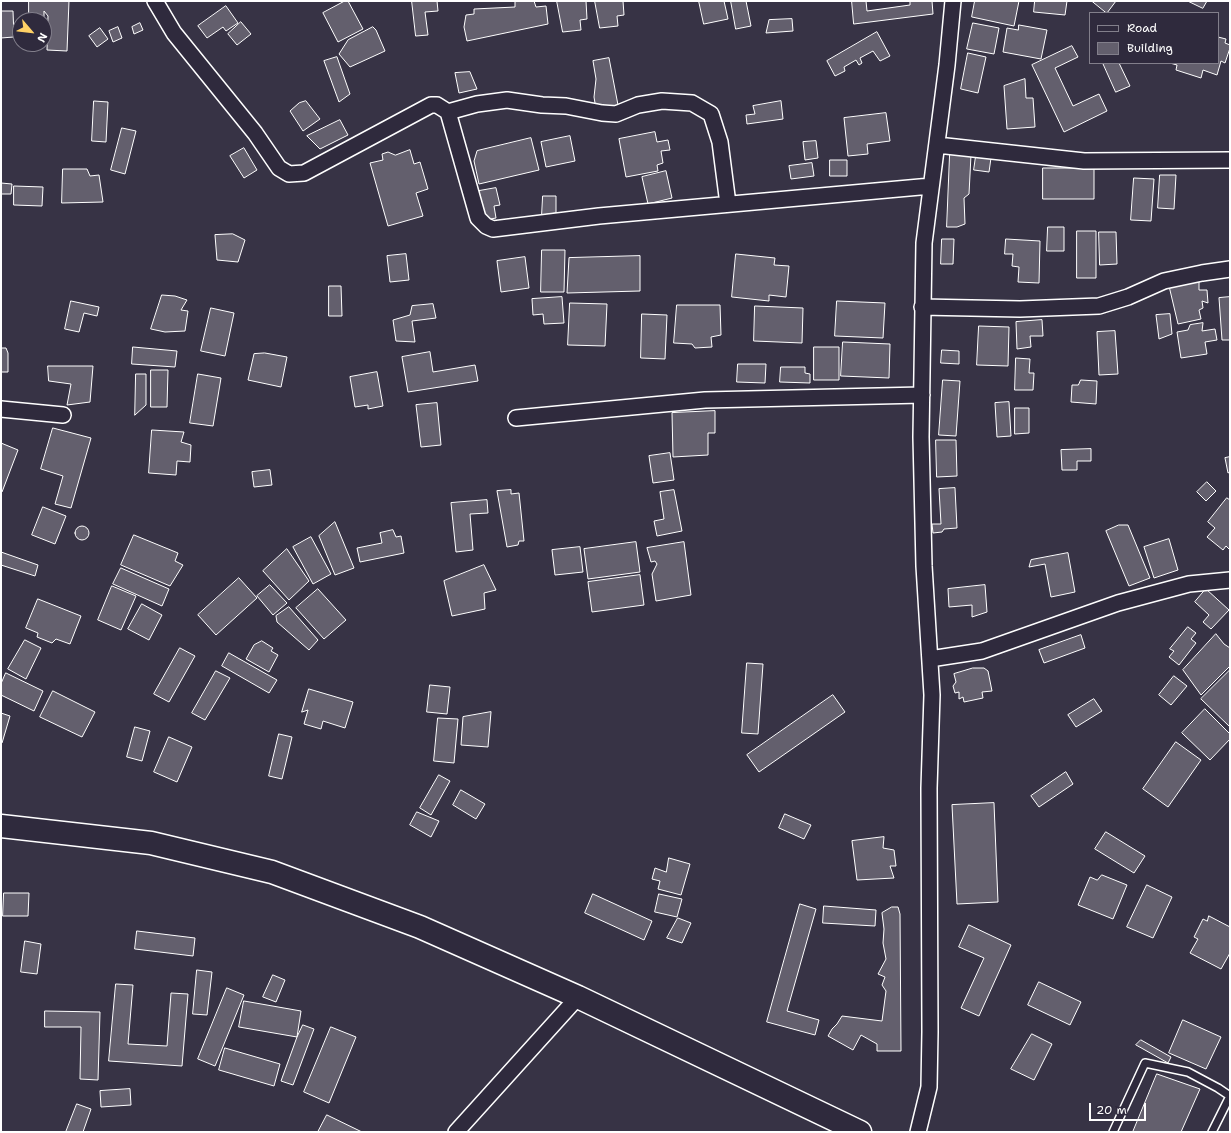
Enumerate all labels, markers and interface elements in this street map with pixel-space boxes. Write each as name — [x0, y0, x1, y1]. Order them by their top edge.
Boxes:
north arrow — [12, 12, 52, 52]
legend — [1089, 12, 1219, 64]
text: Road — [1127, 20, 1157, 36]
text: N — [33, 30, 51, 45]
text: Building — [1127, 40, 1173, 56]
scale bar — [1091, 1095, 1148, 1121]
text: 20 m — [1096, 1102, 1127, 1118]

